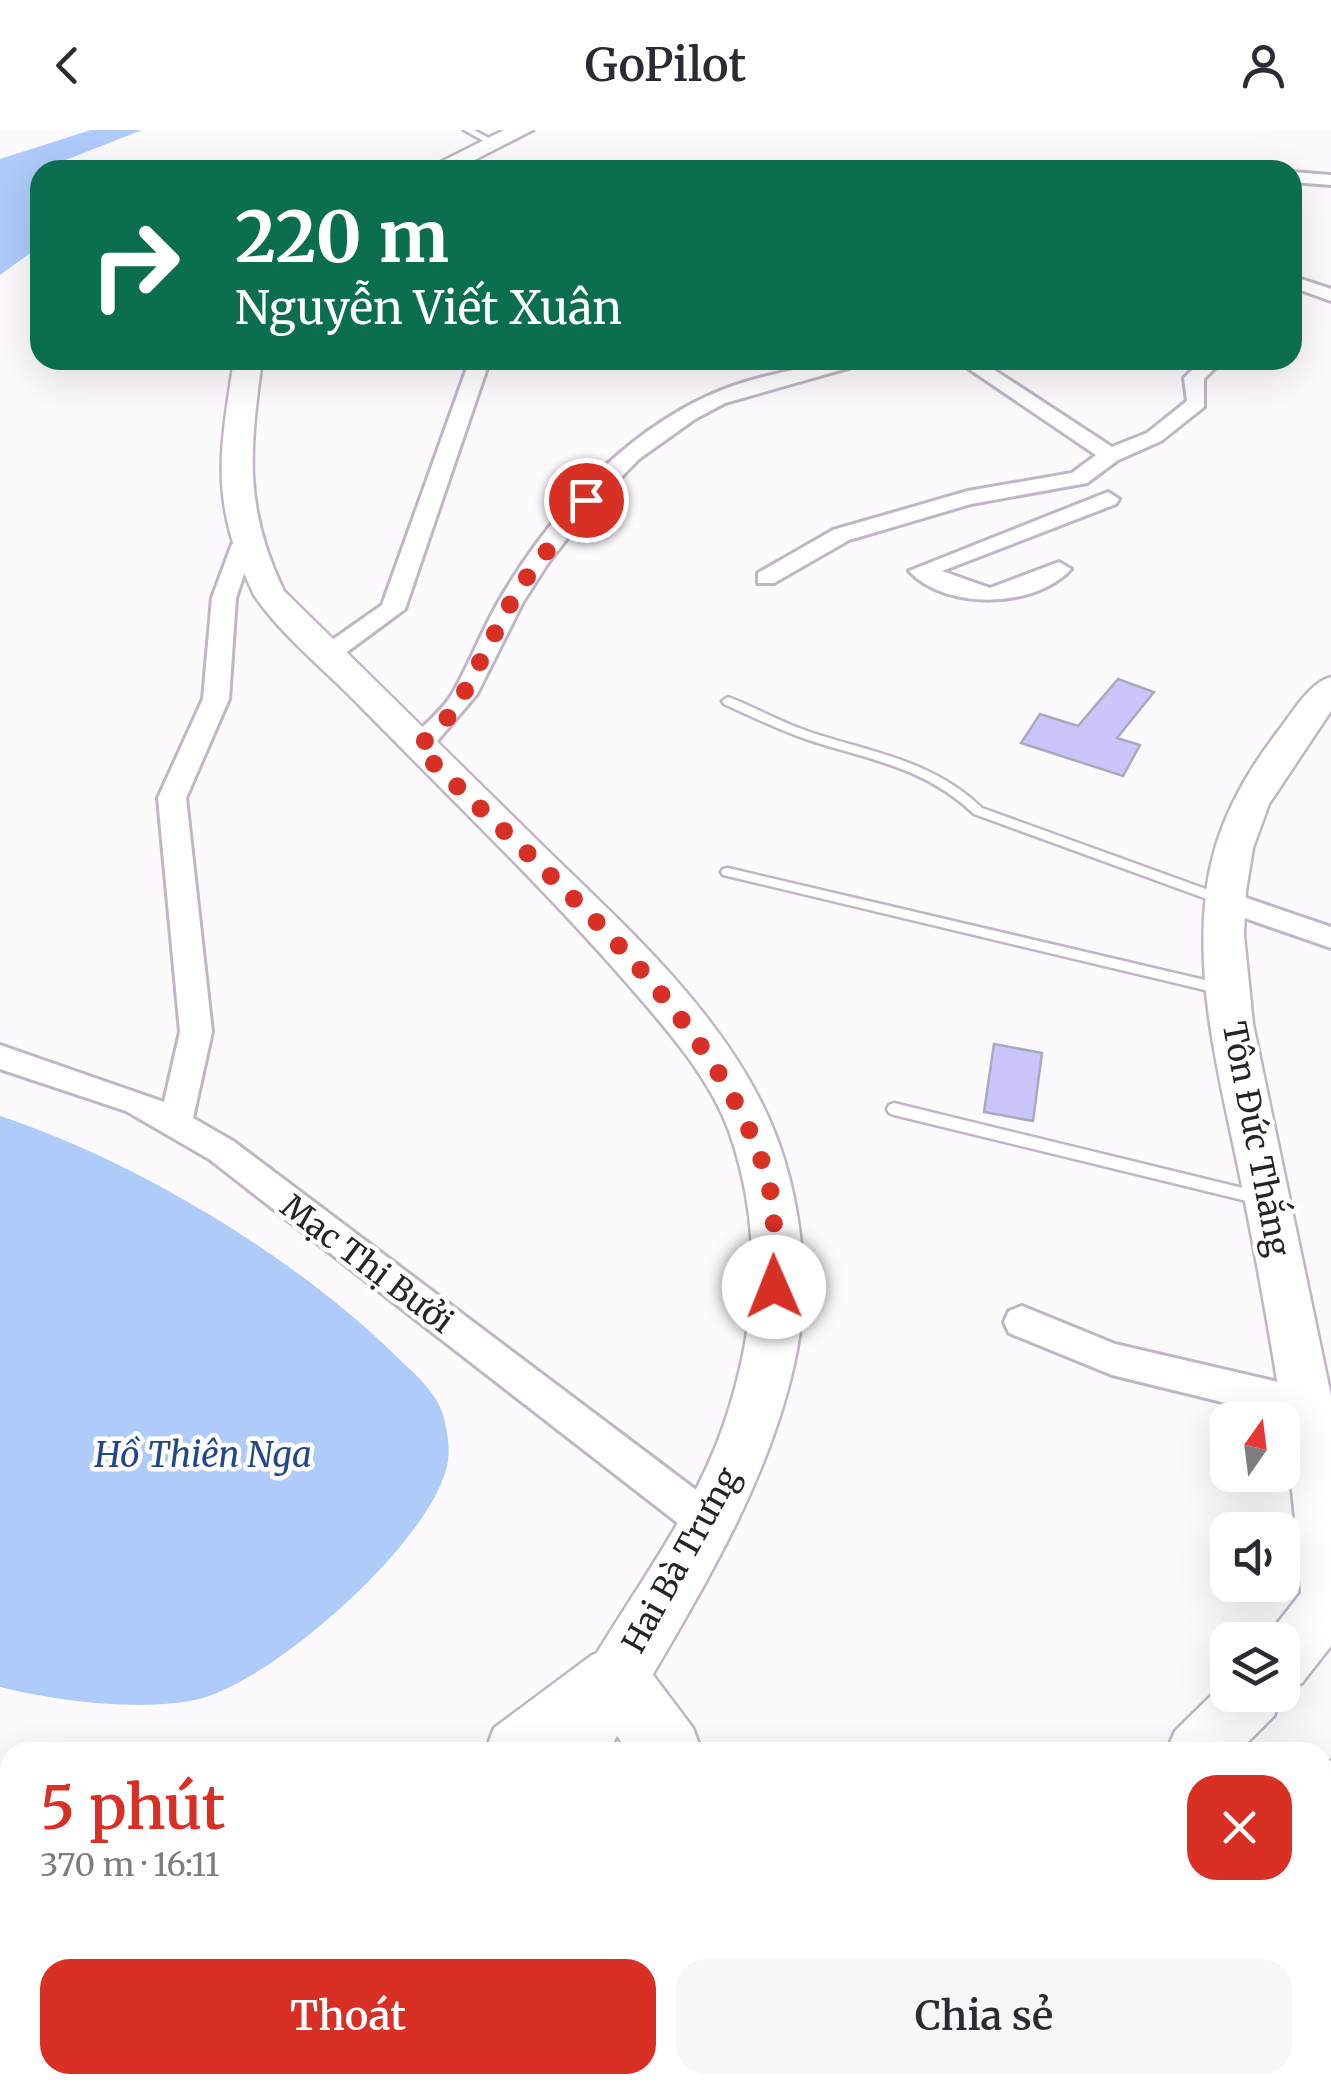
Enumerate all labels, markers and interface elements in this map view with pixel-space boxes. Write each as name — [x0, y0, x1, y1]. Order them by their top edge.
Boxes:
text: GoPilot — [585, 37, 746, 93]
icon: back — [40, 38, 95, 93]
icon: person — [1236, 38, 1291, 93]
text: 220 m — [235, 193, 449, 281]
icon: right — [70, 200, 200, 330]
text: Nguyễn Viết Xuân — [235, 280, 622, 336]
pin — [544, 458, 629, 543]
icon: arrive — [559, 473, 614, 528]
street label: Tôn Đức Thắng — [1214, 1017, 1302, 1260]
street label: Mạc Thị Bưởi — [273, 1186, 461, 1342]
position arrow — [722, 1235, 826, 1339]
north arrow — [1210, 1402, 1300, 1492]
map controls — [1210, 1402, 1300, 1712]
water label: Hồ Thiên Nga — [93, 1433, 312, 1477]
street label: Hai Bà Trưng — [614, 1460, 748, 1660]
button: sound — [1210, 1512, 1300, 1602]
button: layers — [1210, 1622, 1300, 1712]
text: 5 phút — [40, 1770, 225, 1845]
button: close — [1187, 1775, 1292, 1880]
text: 370 m · 16:11 — [40, 1845, 219, 1885]
button: Thoát — [40, 1959, 656, 2074]
button: Chia sẻ — [676, 1959, 1292, 2074]

